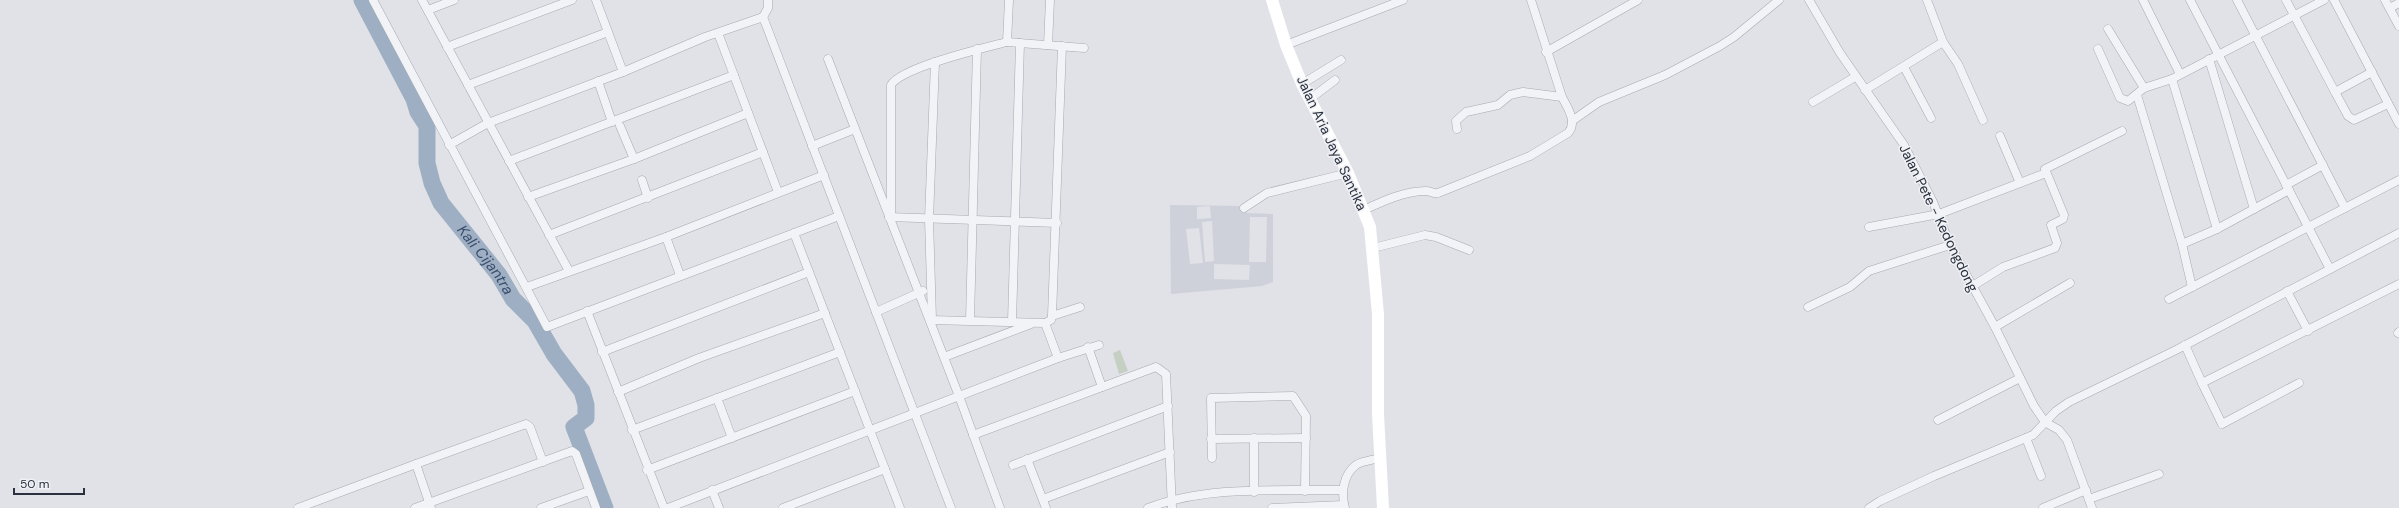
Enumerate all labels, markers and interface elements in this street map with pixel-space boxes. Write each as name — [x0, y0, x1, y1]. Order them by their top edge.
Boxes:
street label: Jalan Aria Jaya Santika — [1293, 73, 1371, 213]
street label: Jalan Pete - Kedongdong — [1895, 141, 1983, 295]
water label: Kali Cijantra — [453, 221, 518, 298]
scale bar — [14, 470, 84, 496]
text: 50 m — [20, 476, 49, 492]

